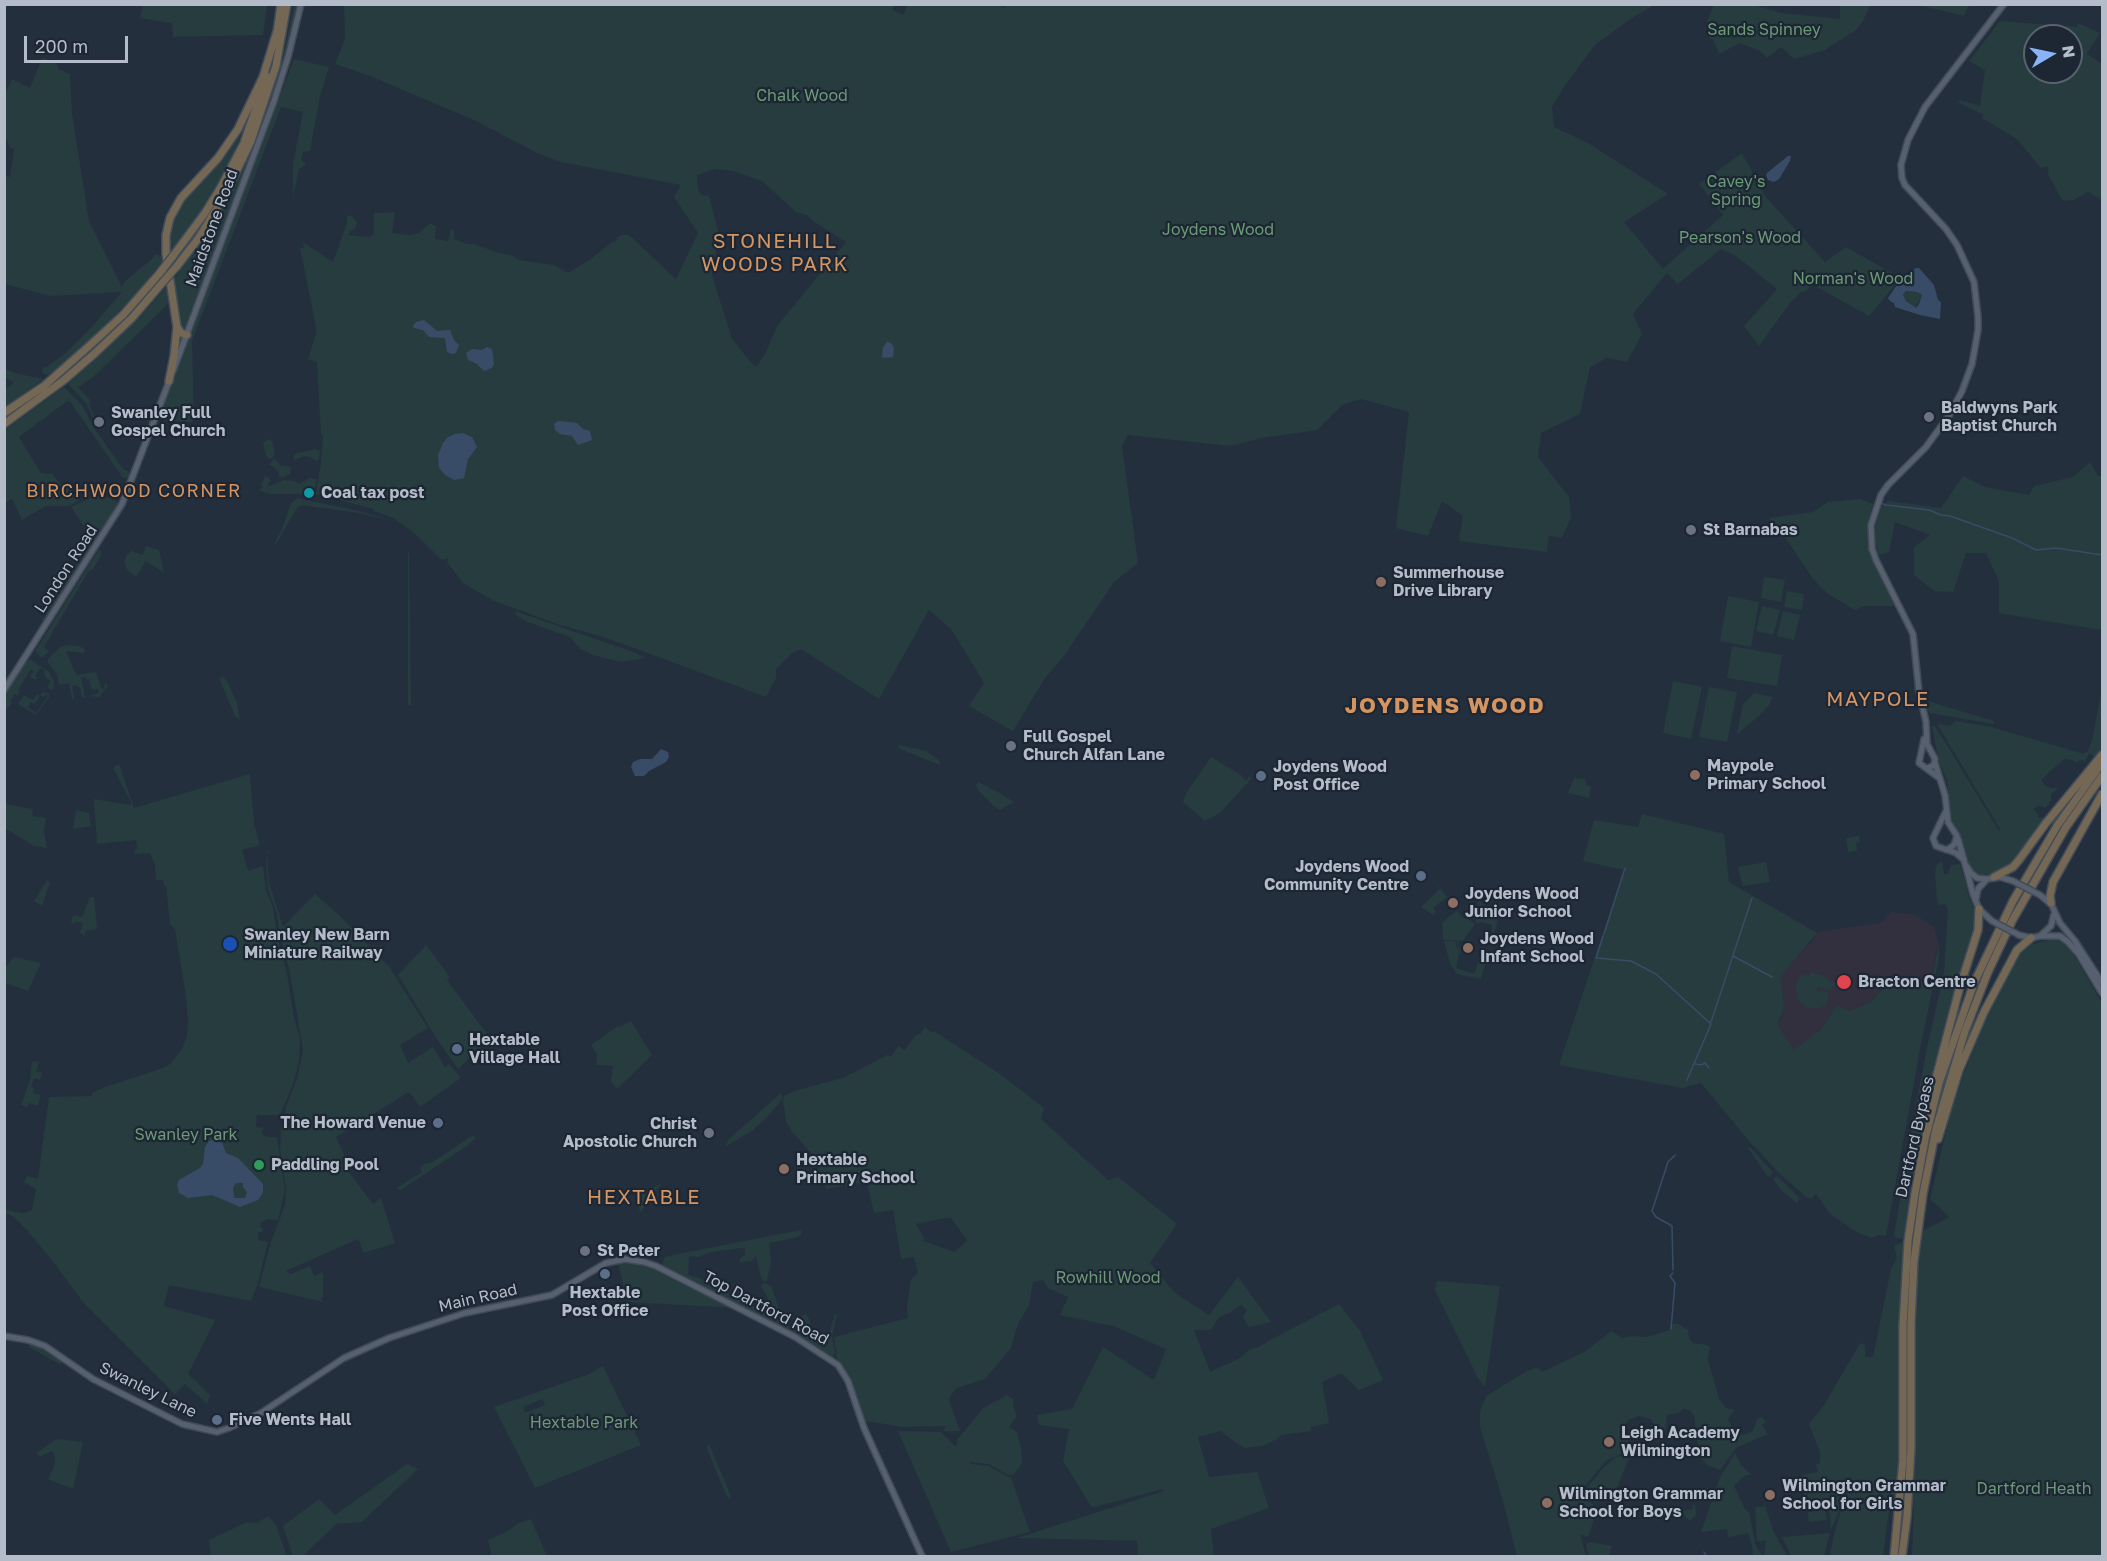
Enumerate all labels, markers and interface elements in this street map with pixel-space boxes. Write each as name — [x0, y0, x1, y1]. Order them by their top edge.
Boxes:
park label: Sands Spinney — [1707, 20, 1821, 40]
scale bar — [27, 24, 130, 62]
north arrow — [2023, 24, 2083, 84]
text: 200 m — [35, 35, 88, 57]
text: N — [2058, 44, 2080, 59]
park label: Chalk Wood — [756, 86, 848, 106]
street label: Maidstone Road — [182, 167, 242, 289]
park label: Cavey's Spring — [1707, 172, 1765, 210]
park label: Joydens Wood — [1162, 220, 1274, 240]
park label: Pearson's Wood — [1679, 228, 1801, 248]
district label: STONEHILL WOODS PARK — [701, 230, 849, 277]
park label: Norman's Wood — [1793, 269, 1913, 289]
place label: Baldwyns Park Baptist Church — [1941, 398, 2058, 436]
place label: Swanley Full Gospel Church — [111, 403, 225, 441]
marker: Baldwyns Park Baptist Church — [1922, 410, 1936, 424]
marker: Swanley Full Gospel Church — [92, 415, 106, 429]
district label: BIRCHWOOD CORNER — [26, 480, 242, 502]
place label: Coal tax post — [321, 483, 424, 503]
marker: Coal tax post — [302, 486, 316, 500]
place label: St Barnabas — [1703, 520, 1798, 540]
street label: London Road — [30, 521, 102, 617]
marker: St Barnabas — [1684, 523, 1698, 537]
place label: Summerhouse Drive Library — [1393, 563, 1504, 601]
marker: Summerhouse Drive Library — [1374, 575, 1388, 589]
district label: MAYPOLE — [1826, 688, 1930, 712]
district label: JOYDENS WOOD — [1345, 693, 1545, 719]
place label: Full Gospel Church Alfan Lane — [1023, 727, 1165, 765]
marker: Full Gospel Church Alfan Lane — [1004, 739, 1018, 753]
place label: Maypole Primary School — [1707, 756, 1826, 794]
place label: Joydens Wood Post Office — [1273, 757, 1387, 795]
marker: Maypole Primary School — [1688, 768, 1702, 782]
marker: Joydens Wood Post Office — [1254, 769, 1268, 783]
place label: Joydens Wood Community Centre — [1264, 857, 1409, 895]
marker: Joydens Wood Community Centre — [1414, 869, 1428, 883]
place label: Joydens Wood Junior School — [1465, 884, 1579, 922]
marker: Joydens Wood Junior School — [1446, 896, 1460, 910]
place label: Swanley New Barn Miniature Railway — [244, 925, 390, 963]
place label: Joydens Wood Infant School — [1480, 929, 1594, 967]
marker: Swanley New Barn Miniature Railway — [221, 935, 239, 953]
marker: Joydens Wood Infant School — [1461, 941, 1475, 955]
place label: Bracton Centre — [1858, 972, 1976, 992]
marker: Bracton Centre — [1835, 973, 1853, 991]
place label: Hextable Village Hall — [469, 1030, 560, 1068]
marker: Hextable Village Hall — [450, 1042, 464, 1056]
street label: Dartford Bypass — [1892, 1075, 1938, 1199]
place label: The Howard Venue — [280, 1113, 426, 1133]
place label: Christ Apostolic Church — [563, 1114, 697, 1152]
marker: The Howard Venue — [431, 1116, 445, 1130]
park label: Swanley Park — [134, 1125, 238, 1145]
marker: Christ Apostolic Church — [702, 1126, 716, 1140]
place label: Hextable Primary School — [796, 1150, 915, 1188]
place label: Paddling Pool — [271, 1155, 379, 1175]
marker: Paddling Pool — [252, 1158, 266, 1172]
marker: Hextable Primary School — [777, 1162, 791, 1176]
district label: HEXTABLE — [587, 1186, 701, 1210]
place label: St Peter — [597, 1241, 660, 1261]
marker: St Peter — [578, 1244, 592, 1258]
marker: Hextable Post Office — [598, 1267, 612, 1281]
street label: Top Dartford Road — [700, 1267, 832, 1349]
park label: Rowhill Wood — [1055, 1268, 1161, 1288]
street label: Main Road — [437, 1280, 519, 1316]
place label: Hextable Post Office — [562, 1283, 648, 1321]
street label: Swanley Lane — [96, 1358, 200, 1422]
place label: Five Wents Hall — [229, 1410, 351, 1430]
marker: Five Wents Hall — [210, 1413, 224, 1427]
park label: Hextable Park — [530, 1413, 638, 1433]
place label: Leigh Academy Wilmington — [1621, 1423, 1740, 1461]
marker: Leigh Academy Wilmington — [1602, 1435, 1616, 1449]
place label: Wilmington Grammar School for Girls — [1782, 1476, 1946, 1514]
park label: Dartford Heath — [1977, 1479, 2091, 1499]
place label: Wilmington Grammar School for Boys — [1559, 1484, 1723, 1522]
marker: Wilmington Grammar School for Girls — [1763, 1488, 1777, 1502]
marker: Wilmington Grammar School for Boys — [1540, 1496, 1554, 1510]

